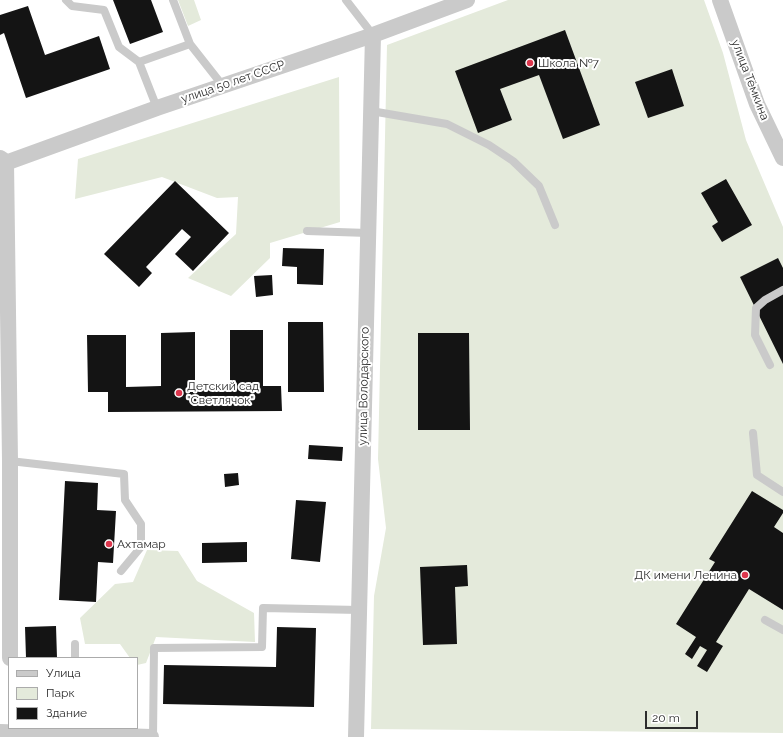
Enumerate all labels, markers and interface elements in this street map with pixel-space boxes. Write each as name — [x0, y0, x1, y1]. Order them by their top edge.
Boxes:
street label: улица Тёмкина — [728, 38, 772, 122]
place label: Школа №7 — [538, 56, 599, 70]
street label: улица 50 лет СССР — [179, 58, 287, 106]
marker: Школа №7 — [525, 58, 535, 68]
street label: улица Володарского — [356, 327, 372, 445]
place label: Детский сад "Светлячок" — [187, 379, 259, 407]
marker: Детский сад "Светлячок" — [174, 388, 184, 398]
place label: Ахтамар — [117, 537, 166, 551]
marker: Ахтамар — [104, 539, 114, 549]
place label: ДК имени Ленина — [634, 568, 737, 582]
marker: ДК имени Ленина — [740, 570, 750, 580]
legend — [8, 657, 138, 729]
text: Улица — [46, 666, 81, 680]
text: Парк — [46, 686, 75, 700]
scale bar — [647, 703, 700, 729]
text: Здание — [46, 706, 87, 720]
text: 20 m — [652, 711, 680, 725]

